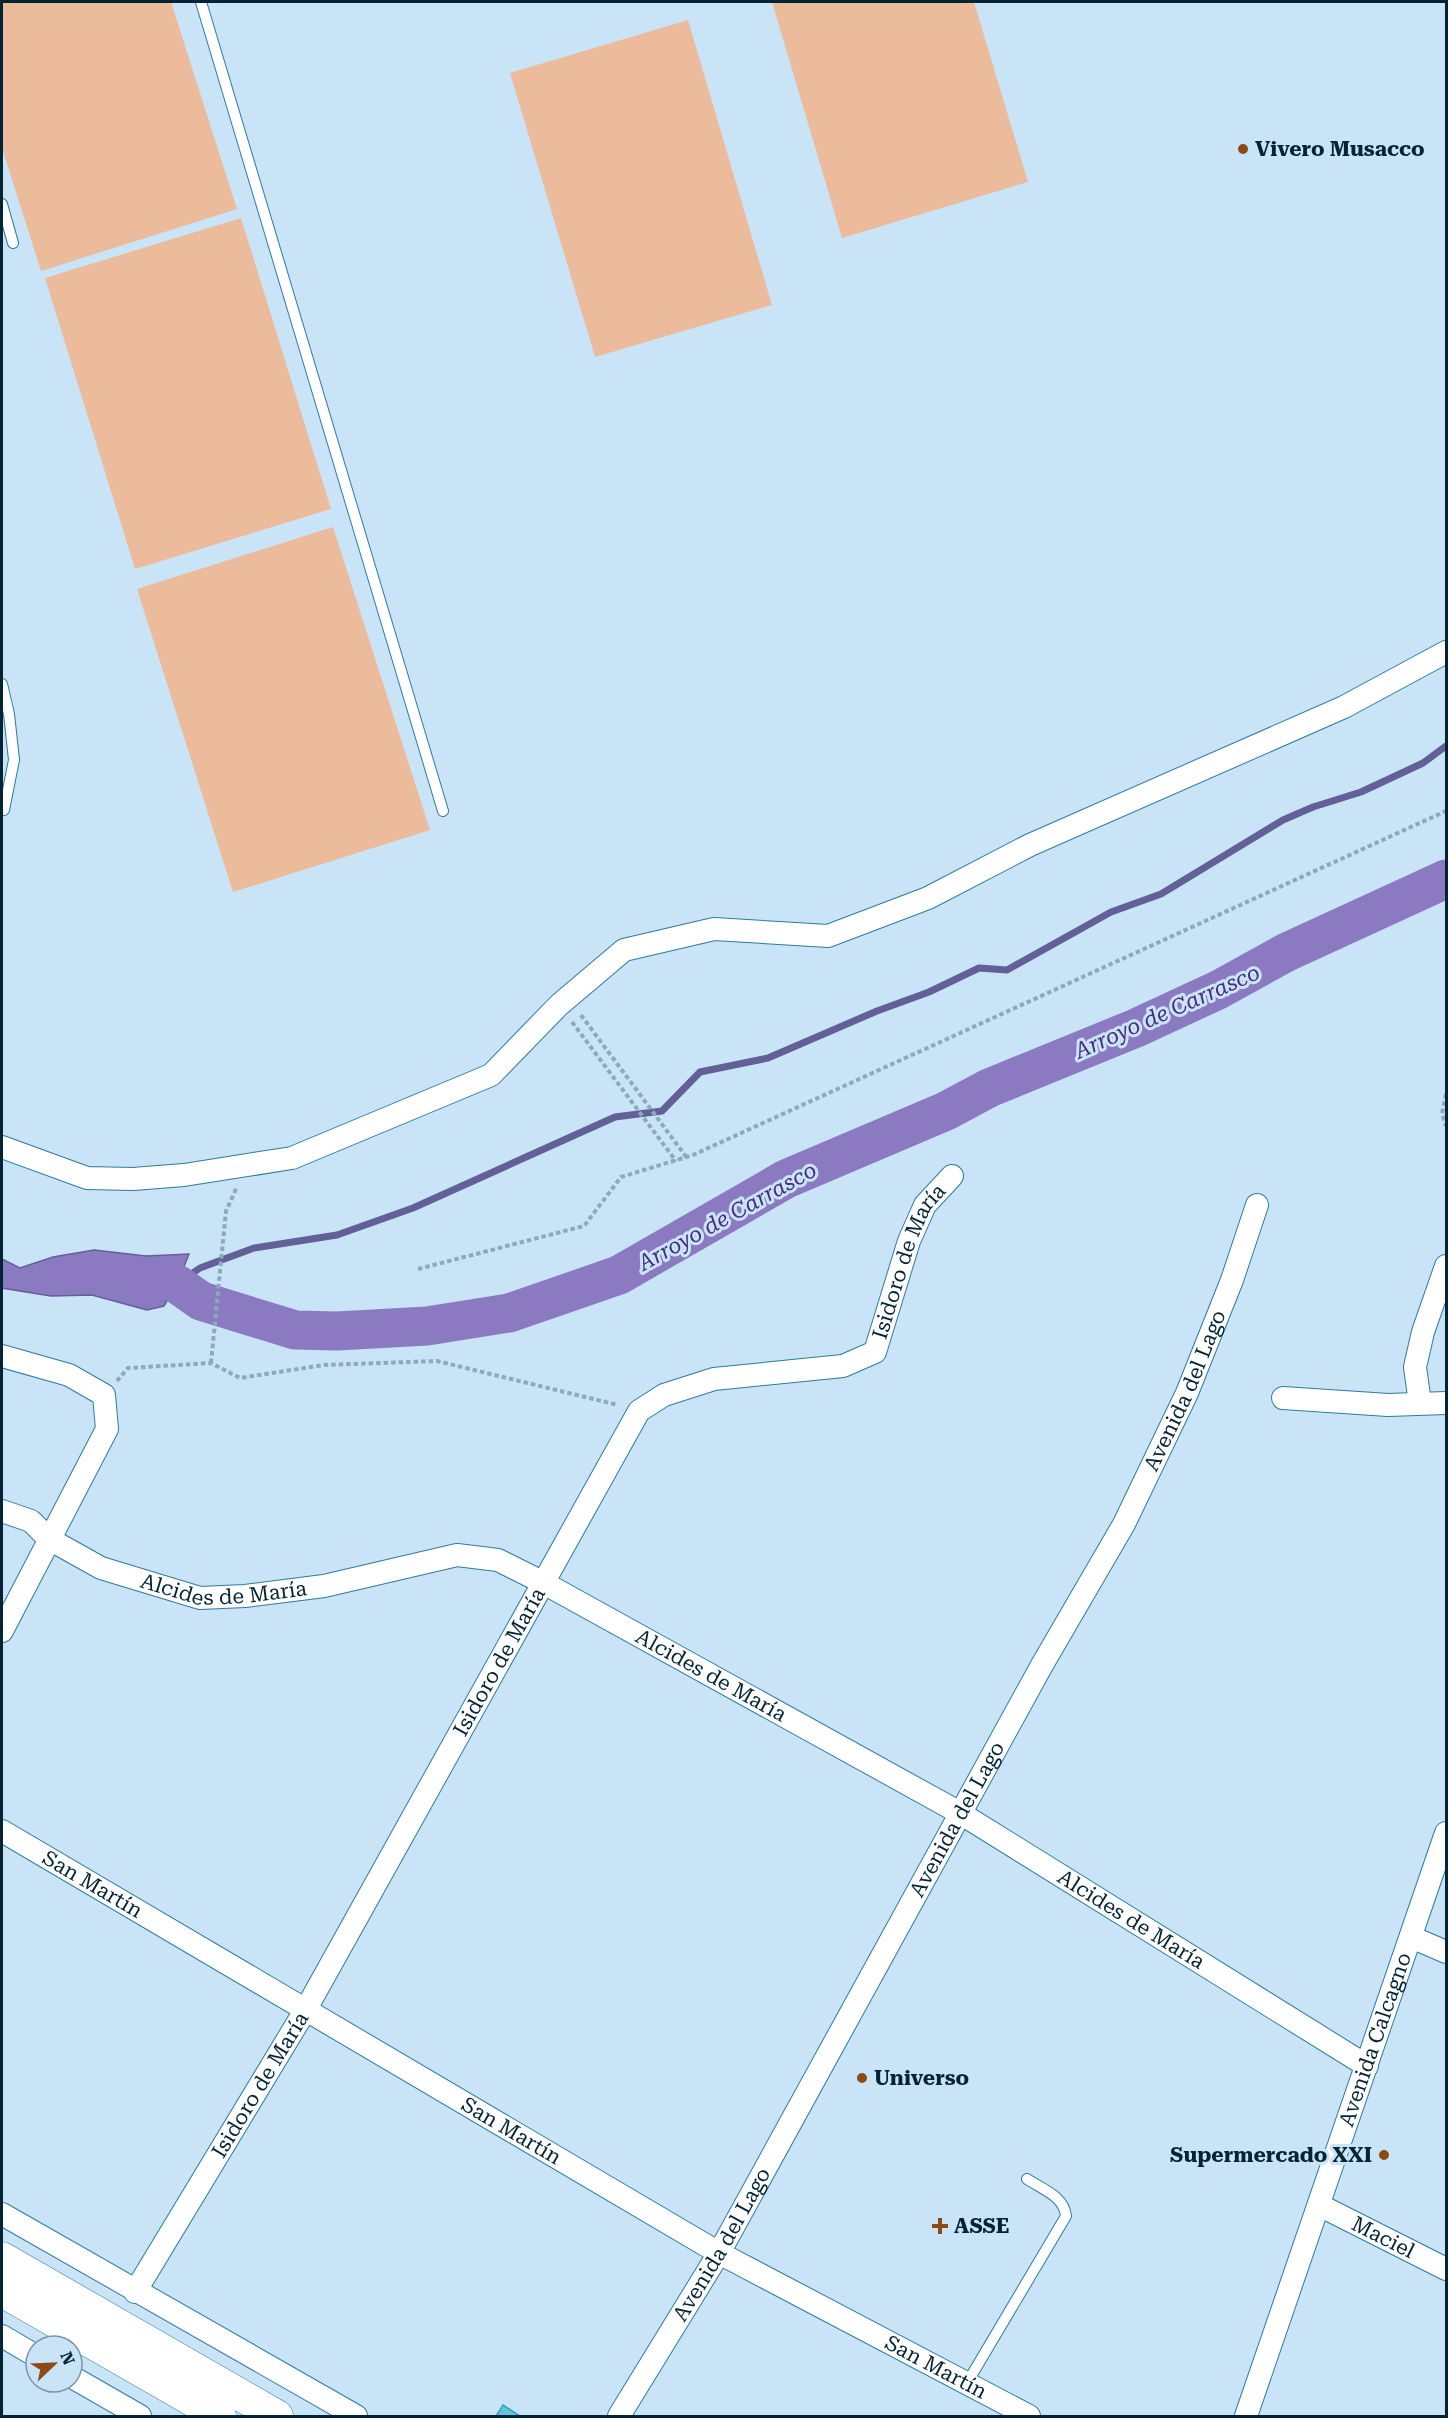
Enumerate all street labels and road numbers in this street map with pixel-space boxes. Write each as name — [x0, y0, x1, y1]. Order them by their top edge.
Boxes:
street label: Isidoro de María — [868, 1178, 951, 1342]
street label: Avenida del Lago — [1139, 1307, 1231, 1475]
street label: Alcides de María — [138, 1569, 309, 1611]
street label: Isidoro de María — [448, 1583, 550, 1740]
street label: Alcides de María — [631, 1624, 791, 1727]
street label: Avenida del Lago — [905, 1738, 1009, 1901]
street label: San Martín — [38, 1846, 147, 1923]
street label: Alcides de María — [1053, 1865, 1210, 1974]
street label: Avenida Calcagno — [1334, 1949, 1416, 2130]
street label: Isidoro de María — [207, 2007, 314, 2162]
street label: San Martín — [457, 2092, 566, 2170]
street label: Avenida del Lago — [668, 2164, 775, 2326]
street label: Maciel — [1348, 2212, 1419, 2263]
street label: San Martín — [881, 2330, 991, 2404]

